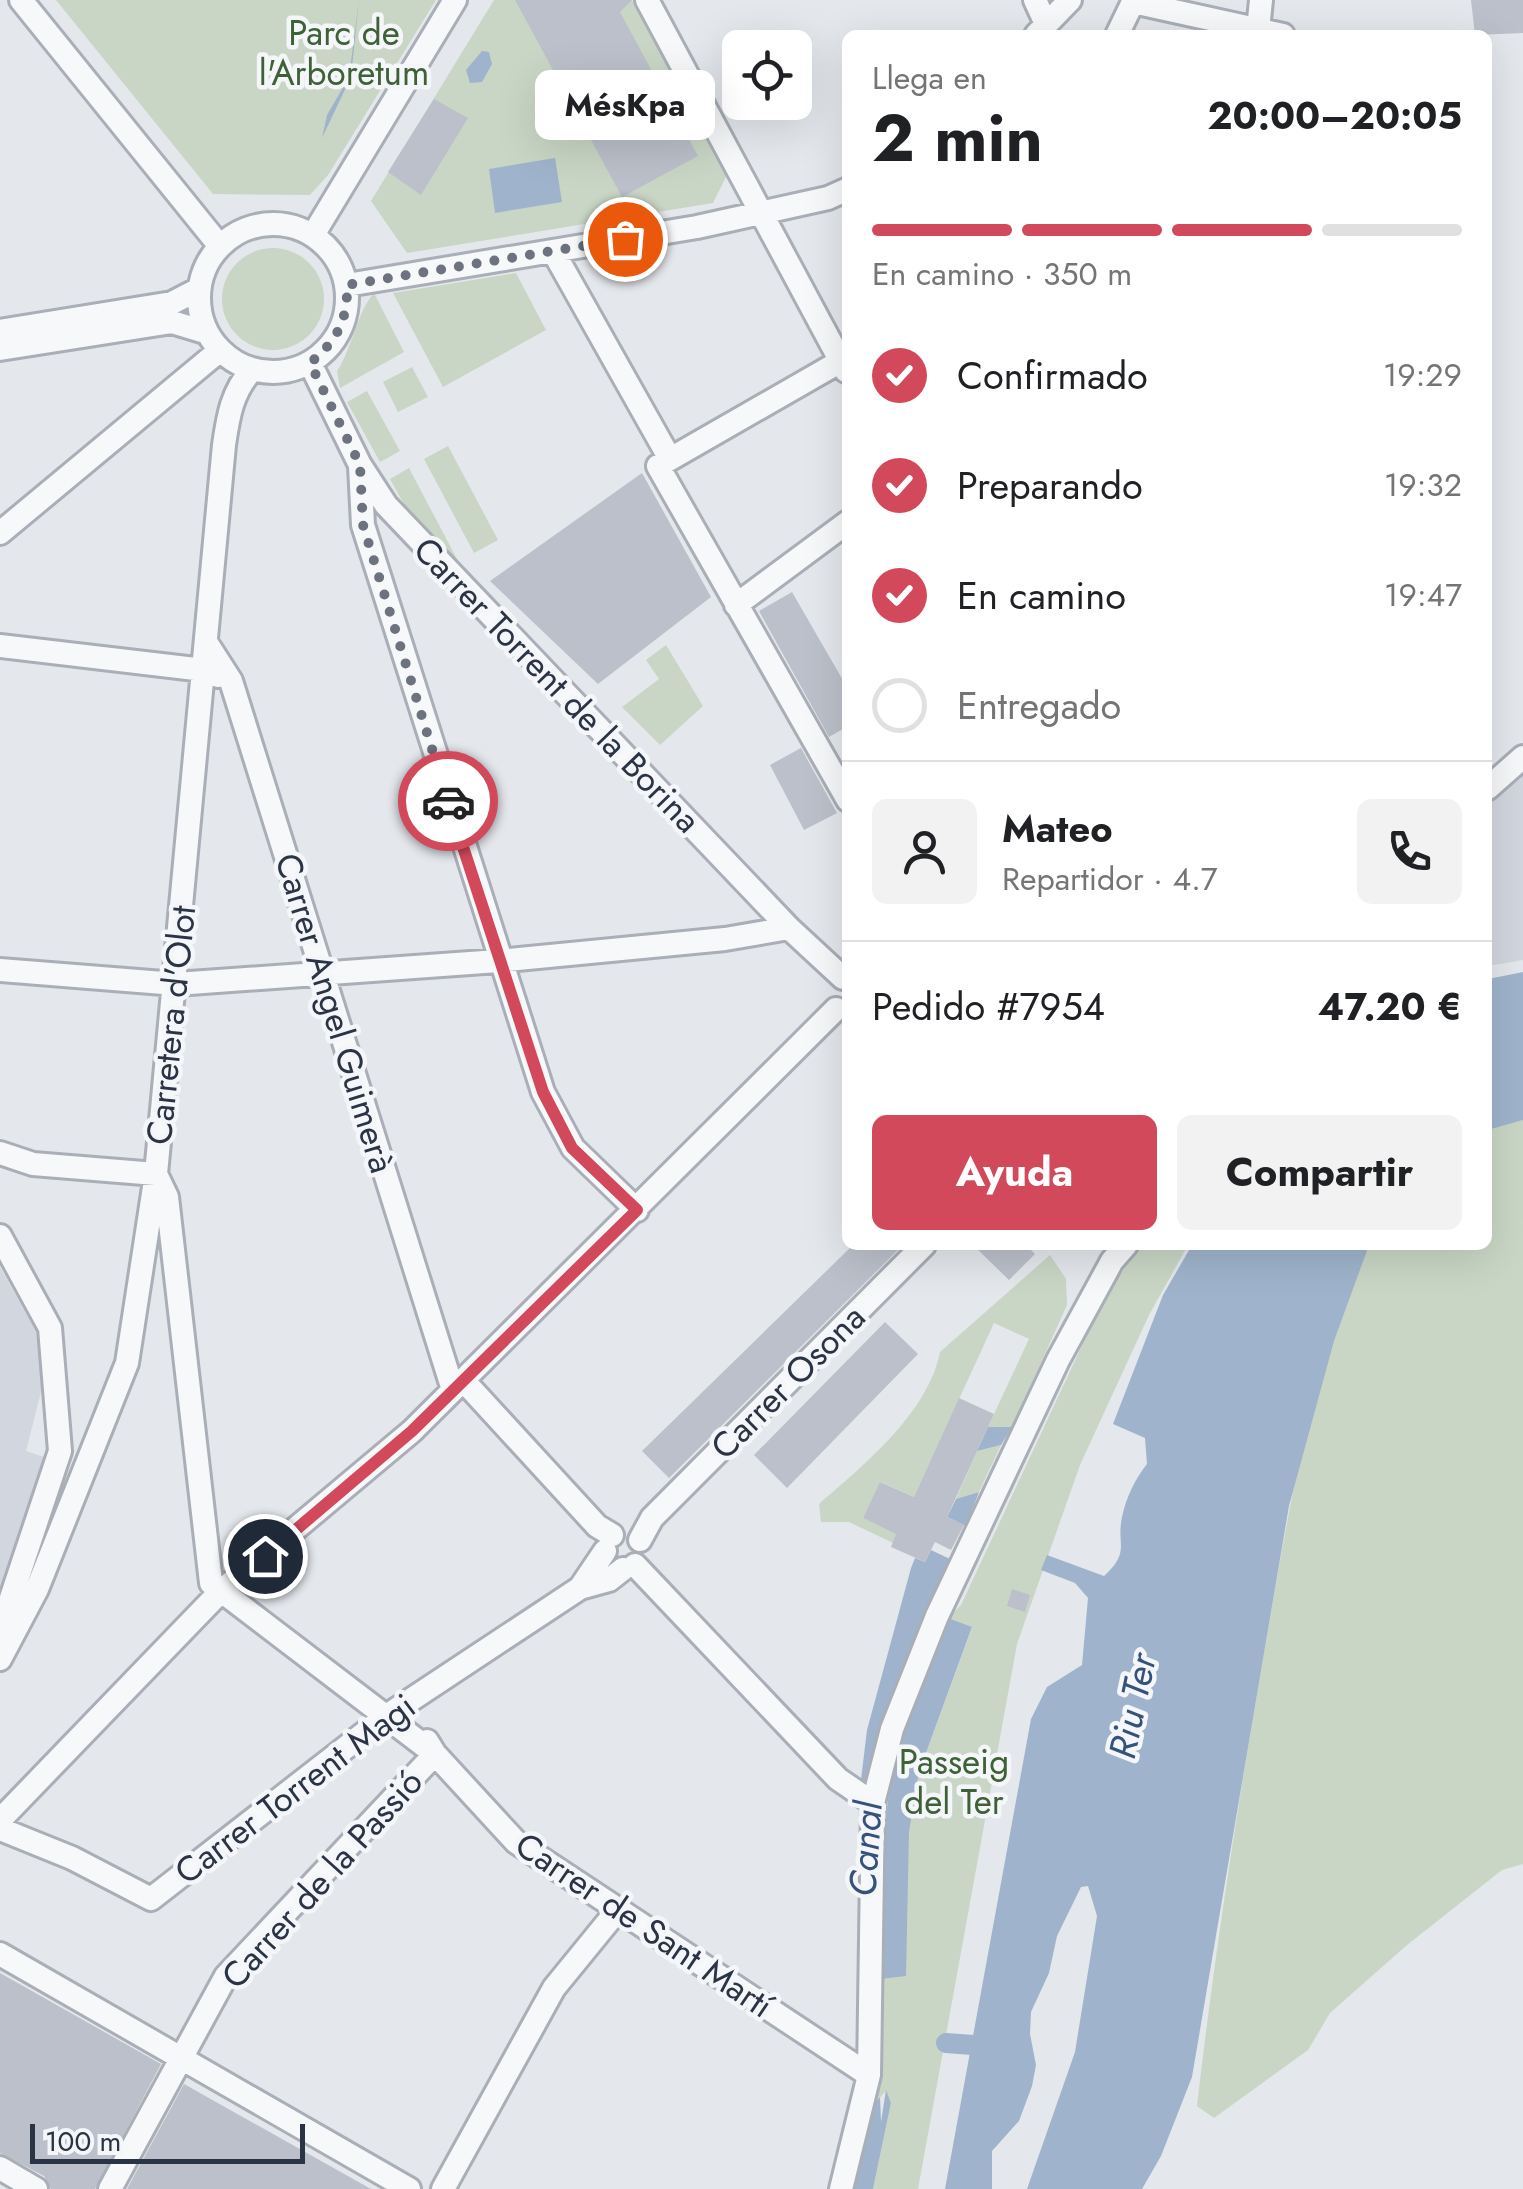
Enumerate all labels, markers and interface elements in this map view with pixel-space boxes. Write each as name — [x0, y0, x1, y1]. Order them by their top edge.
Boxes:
park label: Parc de l'Arboretum — [259, 8, 429, 98]
map controls — [722, 30, 812, 120]
button: locate — [722, 30, 812, 120]
text: Llega en — [872, 55, 987, 101]
callout: MésKpa — [535, 69, 715, 139]
text: MésKpa — [565, 82, 685, 128]
text: 20:00–20:05 — [1208, 88, 1462, 143]
text: 2 min — [872, 91, 1043, 185]
pin — [583, 197, 668, 282]
icon: bag — [598, 212, 653, 267]
text: En camino · 350 m — [872, 251, 1132, 297]
icon: check — [872, 348, 927, 403]
text: Confirmado — [957, 348, 1148, 403]
text: 19:29 — [1383, 352, 1462, 398]
icon: check — [872, 458, 927, 513]
text: Preparando — [957, 458, 1143, 513]
text: 19:32 — [1384, 462, 1462, 508]
street label: Carrer Torrent de la Borina — [402, 526, 712, 844]
icon: check — [872, 568, 927, 623]
text: En camino — [957, 568, 1126, 623]
text: 19:47 — [1384, 572, 1462, 618]
text: Entregado — [957, 678, 1121, 733]
courier — [398, 751, 498, 851]
icon: car — [421, 774, 476, 829]
button: person — [872, 799, 977, 904]
button: phone — [1357, 799, 1462, 904]
text: Mateo — [1002, 801, 1113, 856]
street label: Carrer Angel Guimerà — [263, 847, 407, 1179]
text: Repartidor · 4.7 — [1002, 856, 1218, 902]
street label: Carretera d'Olot — [134, 902, 208, 1147]
text: Pedido #7954 — [872, 979, 1105, 1034]
text: 47.20 € — [1318, 979, 1462, 1034]
button: Ayuda — [872, 1115, 1157, 1230]
button: Compartir — [1177, 1115, 1462, 1230]
street label: Carrer Osona — [699, 1293, 877, 1471]
pin — [223, 1514, 308, 1599]
icon: home — [238, 1529, 293, 1584]
water label: Riu Ter — [1094, 1646, 1170, 1764]
street label: Carrer Torrent Magi — [164, 1682, 426, 1896]
park label: Passeig del Ter — [899, 1737, 1009, 1827]
street label: Carrer de la Passió — [210, 1758, 434, 2000]
water label: Canal — [834, 1798, 896, 1898]
street label: Carrer de Sant Martí — [505, 1820, 784, 2031]
scale bar — [30, 2119, 305, 2164]
text: 100 m — [45, 2121, 121, 2162]

